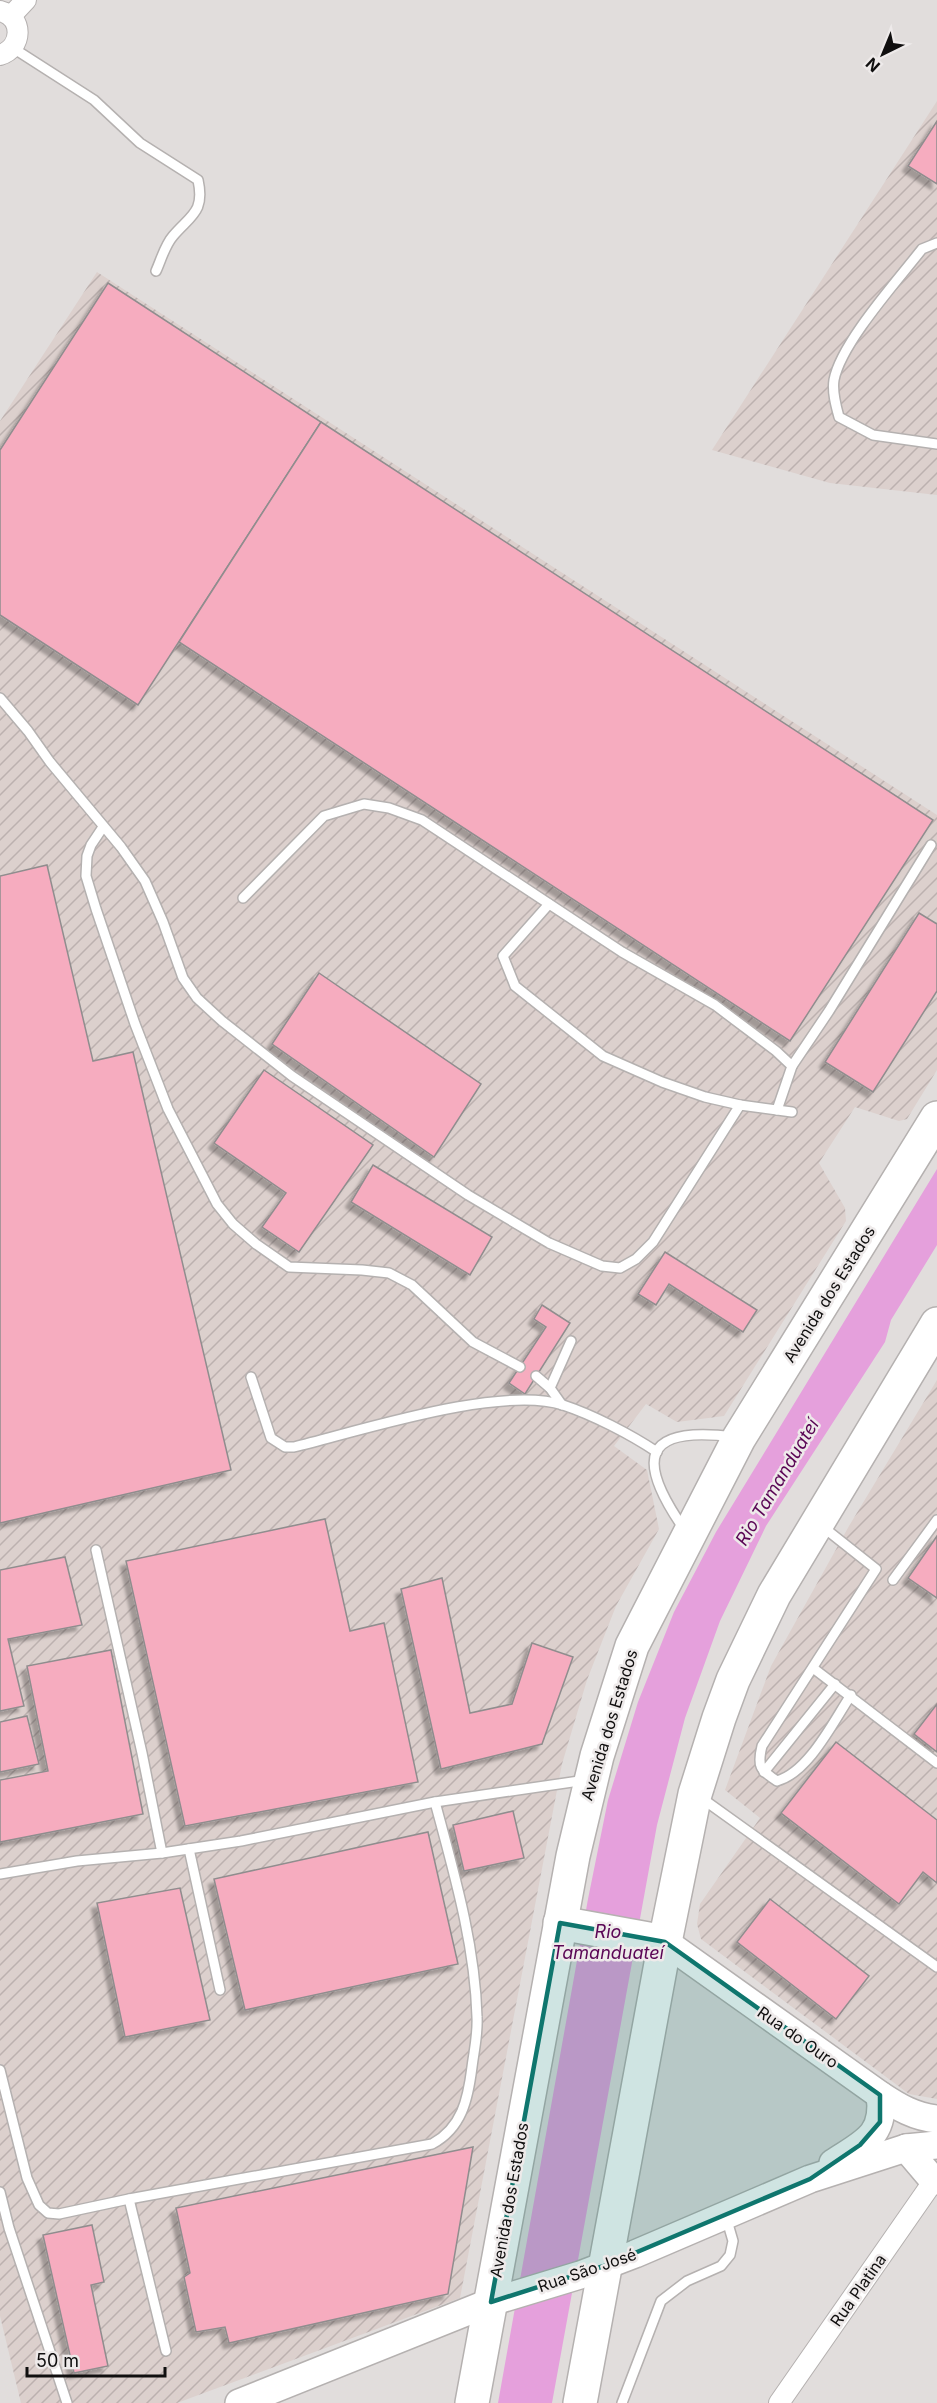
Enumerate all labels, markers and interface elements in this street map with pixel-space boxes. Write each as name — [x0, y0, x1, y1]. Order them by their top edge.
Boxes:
north arrow — [853, 24, 913, 84]
text: N — [861, 53, 884, 76]
street label: Avenida dos Estados — [779, 1222, 879, 1366]
water label: Rio Tamanduateí — [731, 1414, 824, 1549]
street label: Avenida dos Estados — [576, 1647, 642, 1803]
water label: Rio Tamanduateí — [552, 1921, 666, 1963]
street label: Rua do Ouro — [754, 2002, 842, 2072]
street label: Avenida dos Estados — [486, 2121, 532, 2279]
street label: Rua São José — [535, 2244, 639, 2296]
street label: Rua Platina — [826, 2250, 890, 2330]
scale bar — [27, 2340, 165, 2378]
text: 50 m — [36, 2350, 79, 2371]

